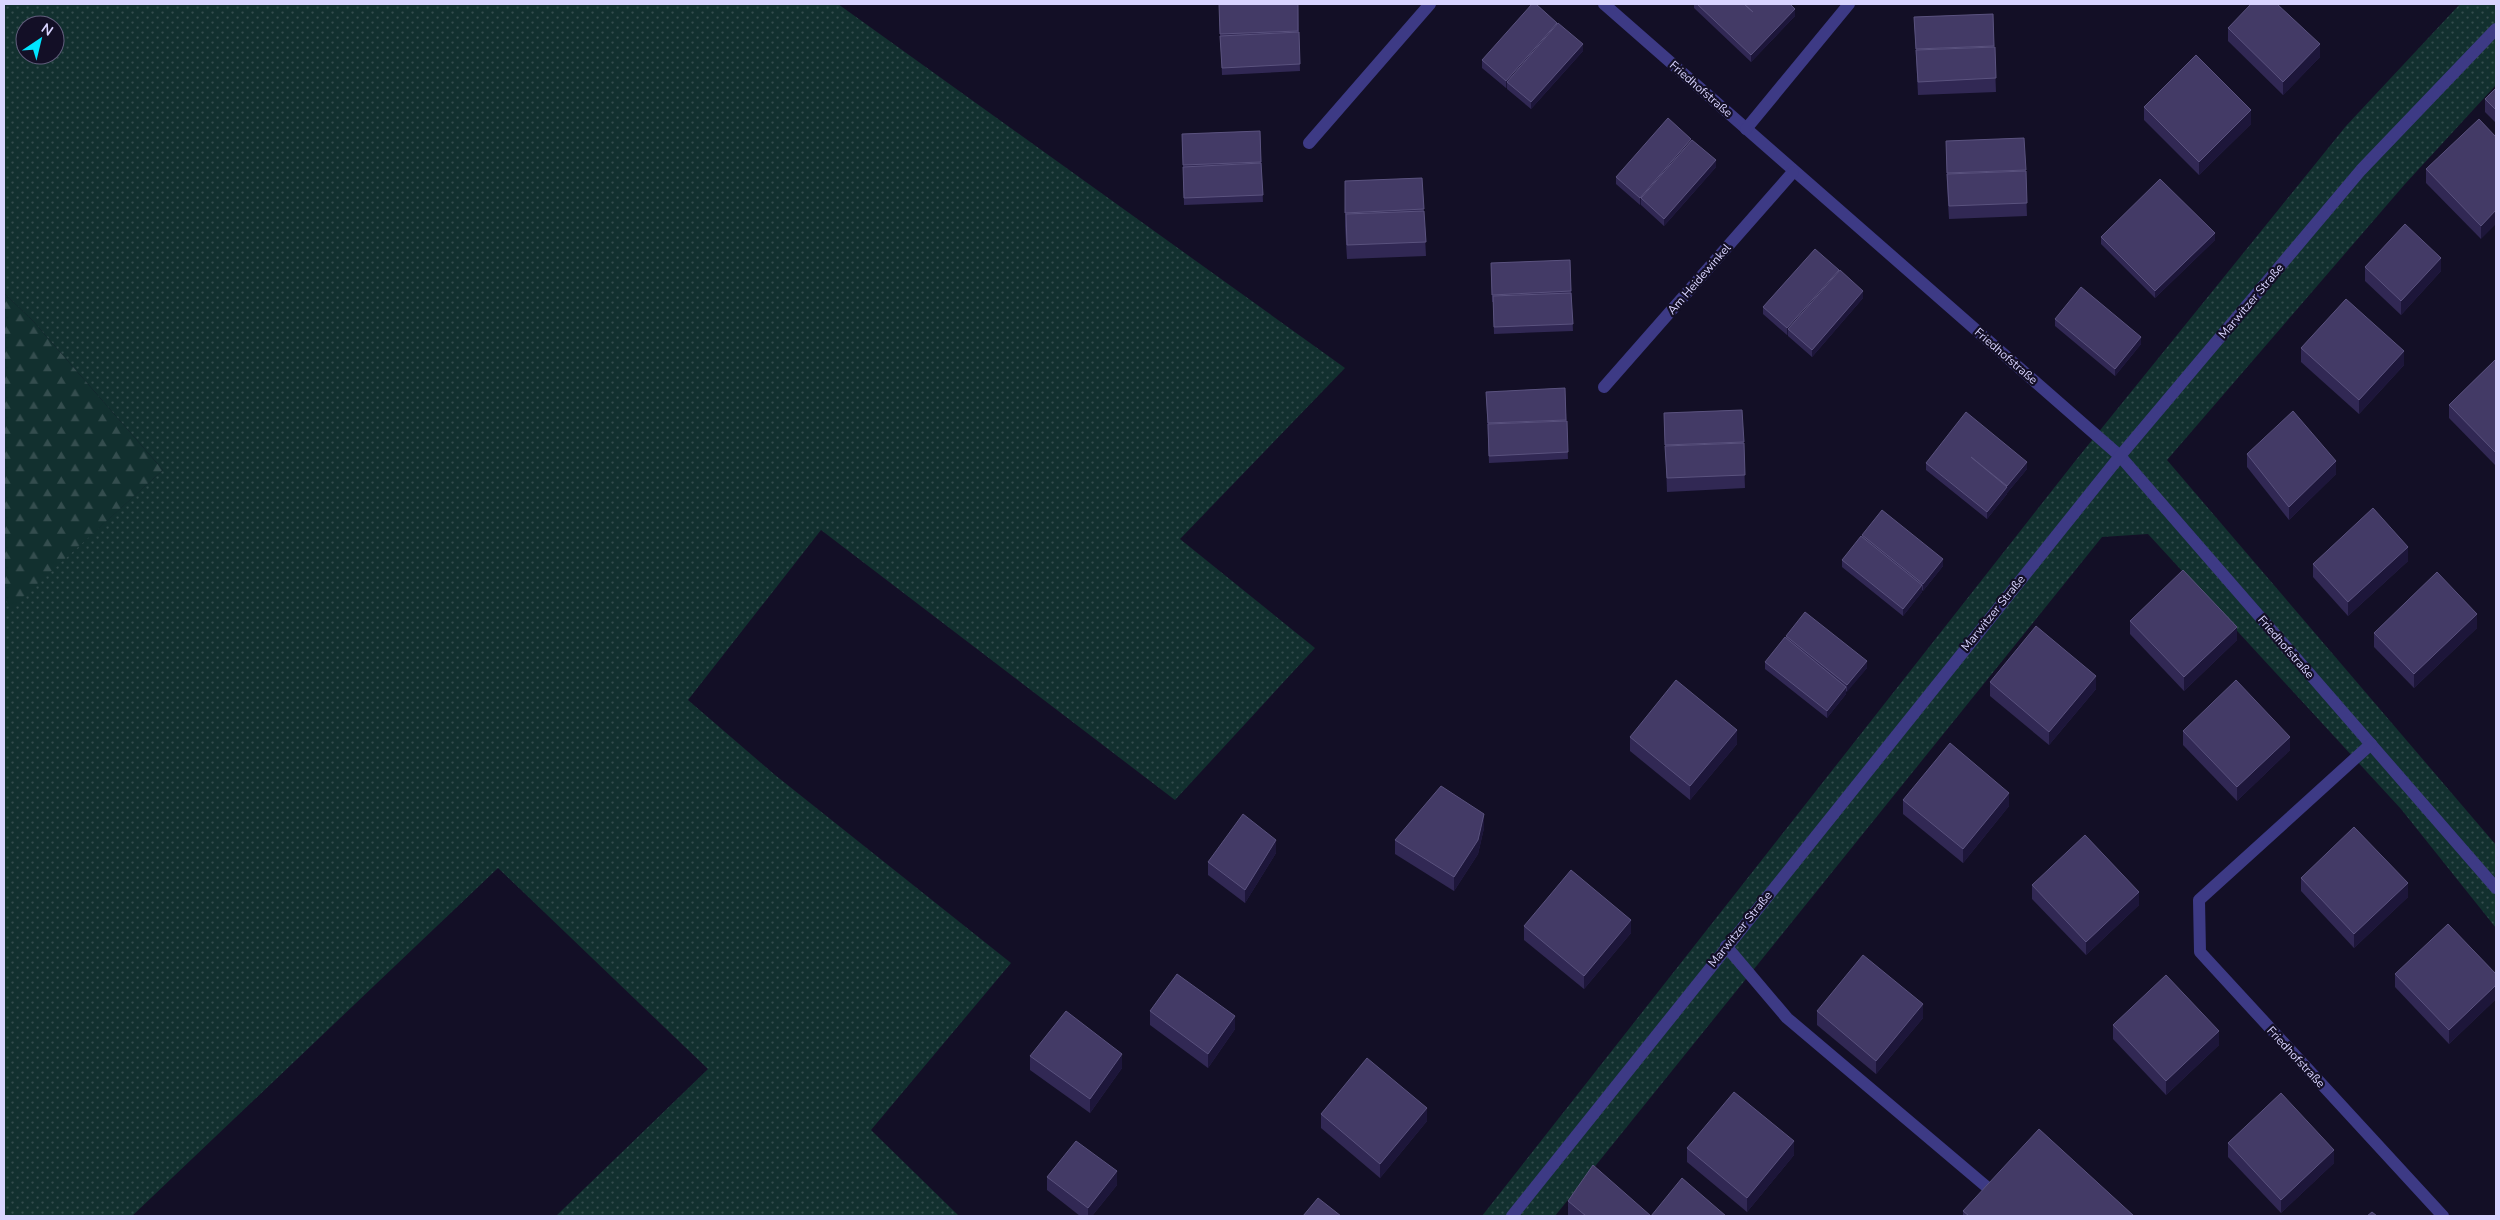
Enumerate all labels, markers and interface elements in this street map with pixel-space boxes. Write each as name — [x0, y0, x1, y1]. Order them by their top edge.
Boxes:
north arrow — [15, 15, 65, 65]
text: N — [37, 19, 57, 41]
street label: Friedhofstraße — [1666, 57, 1736, 121]
street label: Am Heidewinkel — [1664, 240, 1735, 318]
street label: Marwitzer Straße — [2215, 260, 2287, 342]
street label: Friedhofstraße — [1971, 324, 2041, 388]
street label: Marwitzer Straße — [1957, 572, 2029, 654]
street label: Friedhofstraße — [2254, 612, 2318, 682]
street label: Marwitzer Straße — [1704, 888, 1776, 970]
street label: Friedhofstraße — [2263, 1023, 2329, 1091]

